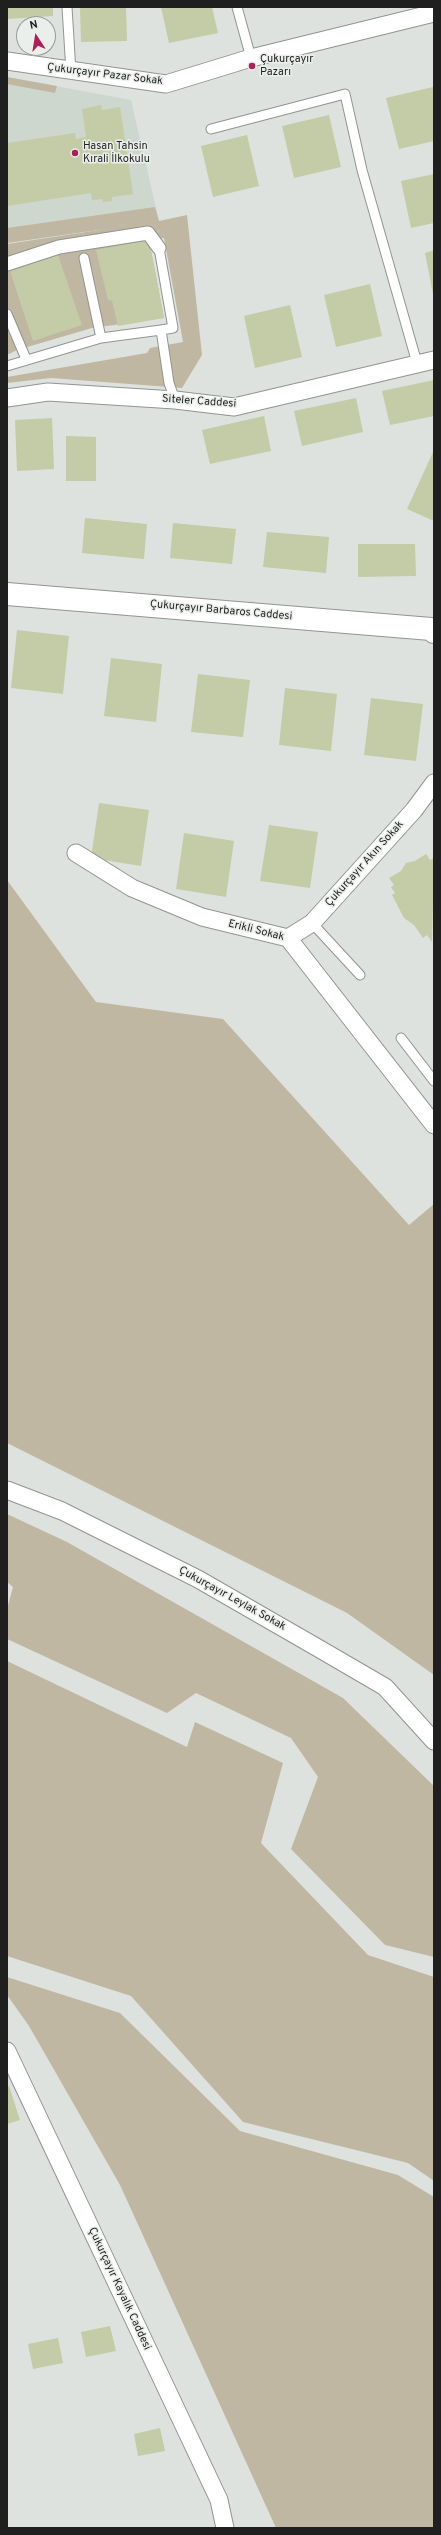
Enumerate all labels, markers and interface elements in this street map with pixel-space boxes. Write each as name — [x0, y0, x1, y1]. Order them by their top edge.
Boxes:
north arrow — [16, 16, 56, 56]
text: N — [28, 18, 39, 33]
place label: Çukurçayır Pazarı — [260, 53, 313, 79]
street label: Çukurçayır Pazar Sokak — [46, 61, 164, 89]
marker: Çukurçayır Pazarı — [247, 61, 257, 71]
place label: Hasan Tahsin Kırali İlkokulu — [83, 140, 150, 166]
marker: Hasan Tahsin Kırali İlkokulu — [70, 148, 80, 158]
street label: Siteler Caddesi — [161, 393, 237, 411]
street label: Çukurçayır Barbaros Caddesi — [149, 598, 293, 624]
street label: Çukurçayır Akın Sokak — [323, 818, 407, 910]
street label: Erikli Sokak — [227, 918, 285, 944]
street label: Çukurçayır Leylak Sokak — [176, 1564, 288, 1634]
street label: Çukurçayır Kayalık Caddesi — [85, 2226, 153, 2352]

